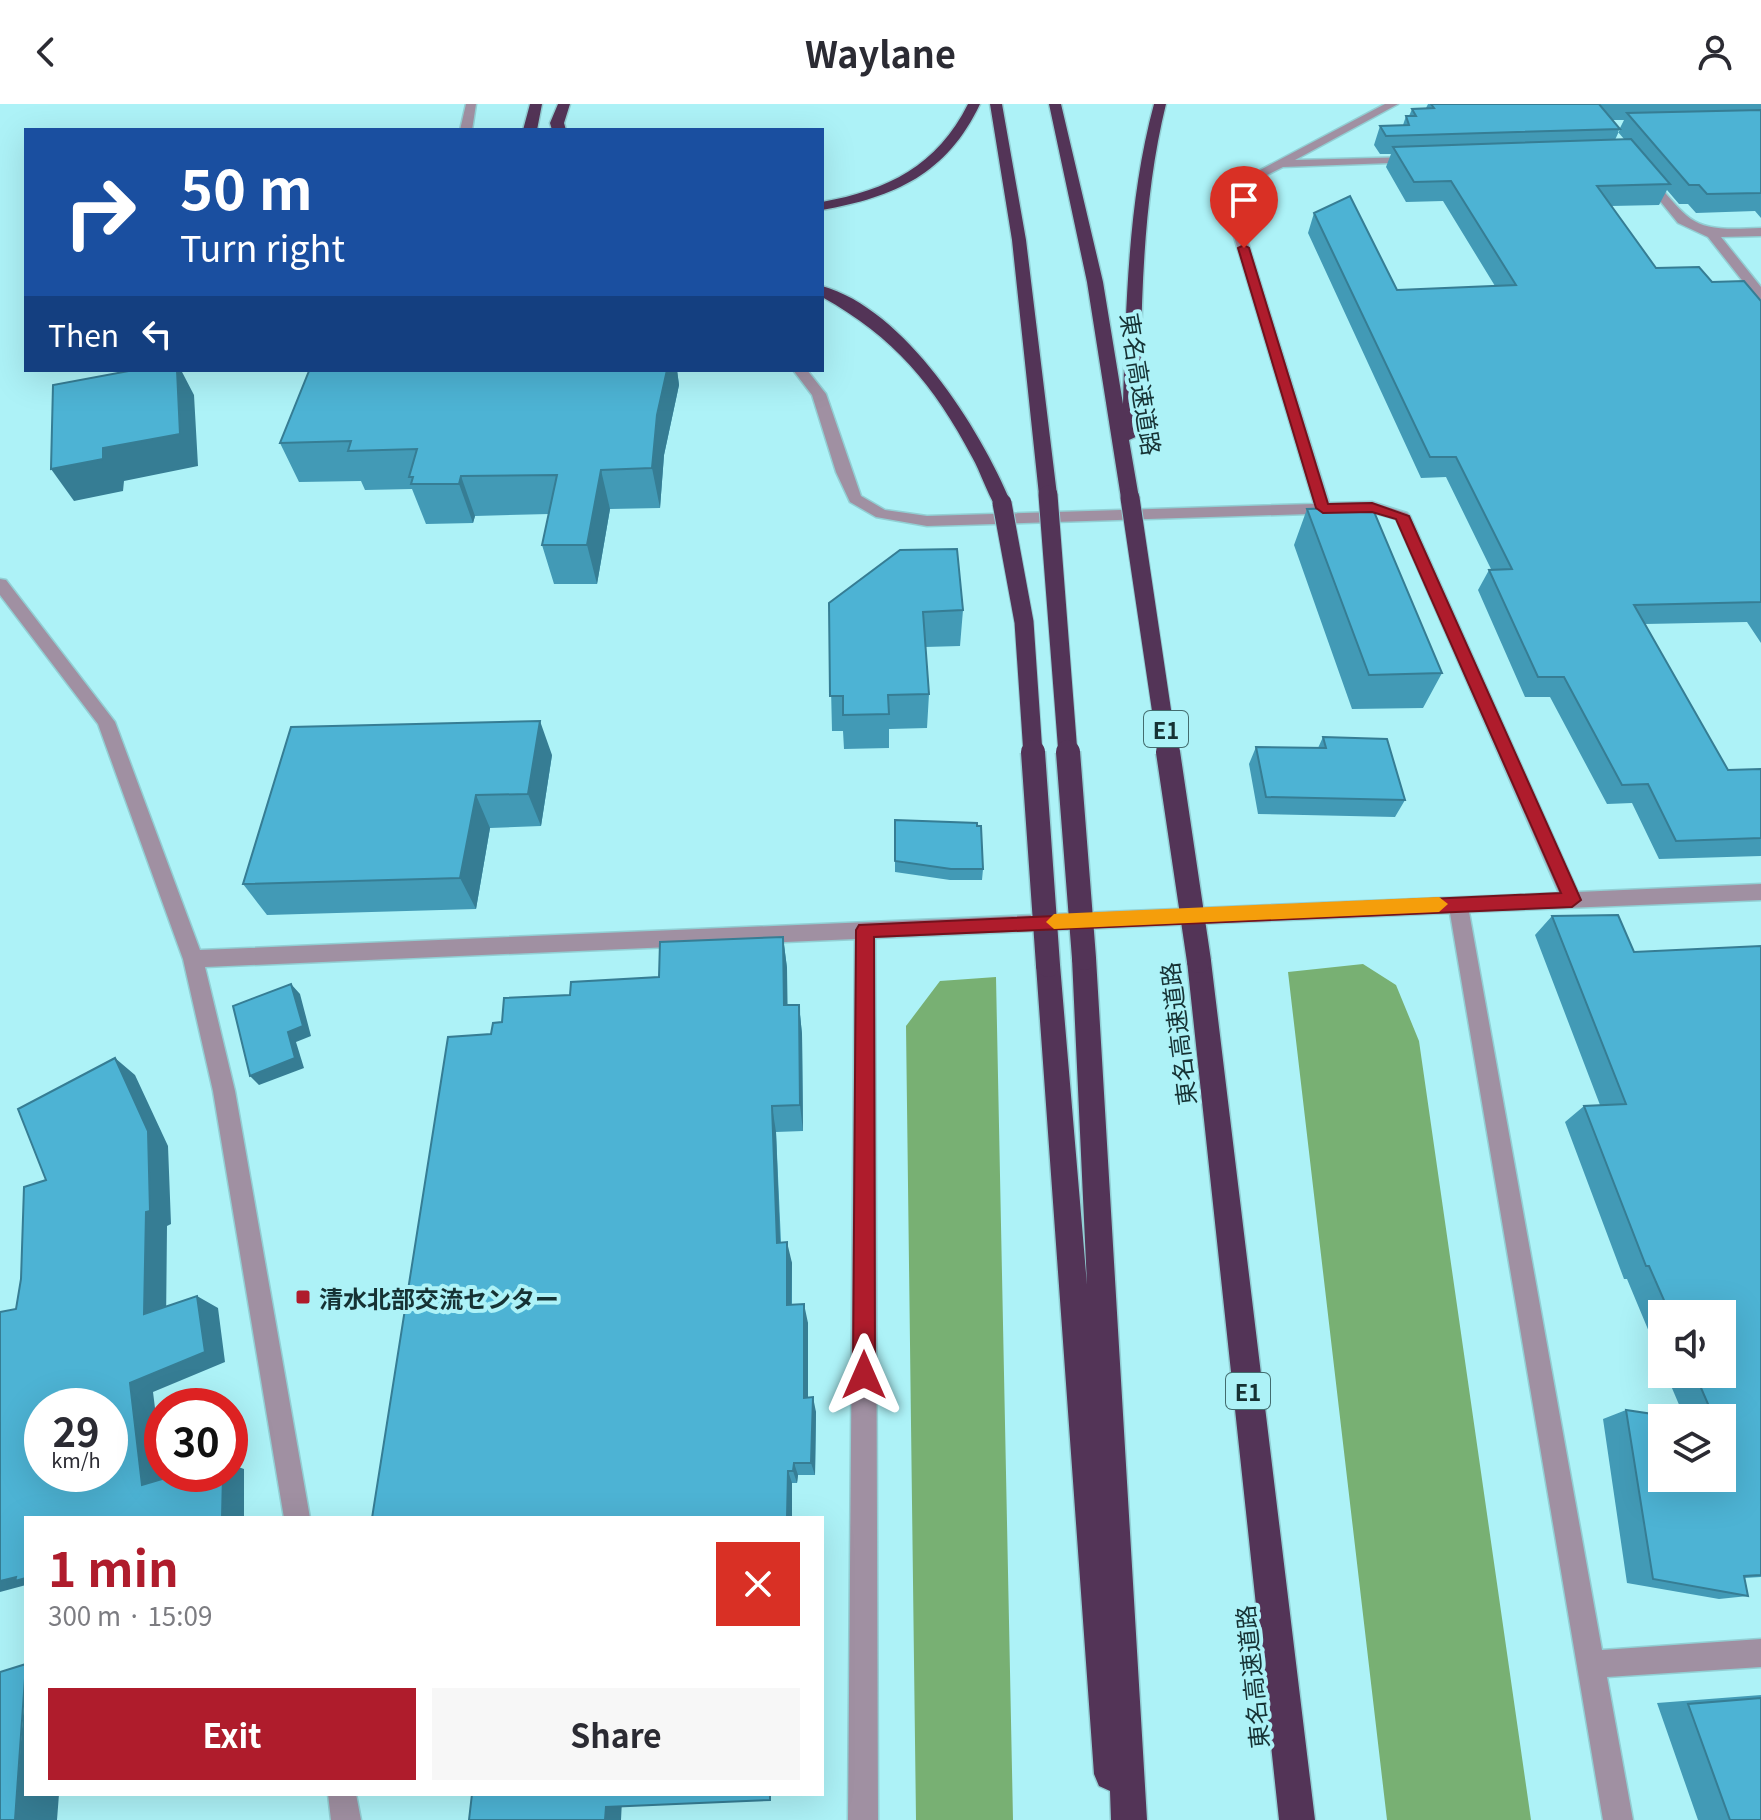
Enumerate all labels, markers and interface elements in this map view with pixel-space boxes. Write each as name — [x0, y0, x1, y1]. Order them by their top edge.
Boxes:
text: Waylane — [805, 26, 956, 78]
icon: back — [24, 30, 68, 74]
icon: person — [1693, 30, 1737, 74]
text: 50 m — [180, 145, 313, 226]
icon: right — [48, 160, 152, 264]
pin — [1210, 166, 1278, 248]
icon: arrive — [1222, 178, 1266, 222]
text: Turn right — [180, 220, 345, 272]
street label: 東名高速道路 — [1113, 310, 1171, 458]
text: Then — [48, 312, 119, 356]
icon: left — [135, 312, 179, 356]
road number: E1 — [1144, 711, 1188, 747]
street label: 東名高速道路 — [1151, 960, 1203, 1108]
place label: 清水北部交流センター — [319, 1280, 559, 1315]
marker: 清水北部交流センター — [294, 1288, 312, 1306]
map controls — [1648, 1300, 1736, 1492]
button: sound — [1648, 1300, 1736, 1388]
position arrow — [822, 1333, 906, 1417]
road number: E1 — [1226, 1373, 1270, 1409]
speed limit sign: 30 — [144, 1388, 248, 1492]
text: 29 — [52, 1401, 100, 1459]
button: layers — [1648, 1404, 1736, 1492]
text: km/h — [51, 1445, 101, 1474]
text: 1 min — [48, 1531, 179, 1601]
button: close — [716, 1542, 800, 1626]
text: 300 m · 15:09 — [48, 1596, 212, 1633]
street label: 東名高速道路 — [1226, 1604, 1276, 1750]
button: Exit — [48, 1688, 416, 1780]
button: Share — [432, 1688, 800, 1780]

